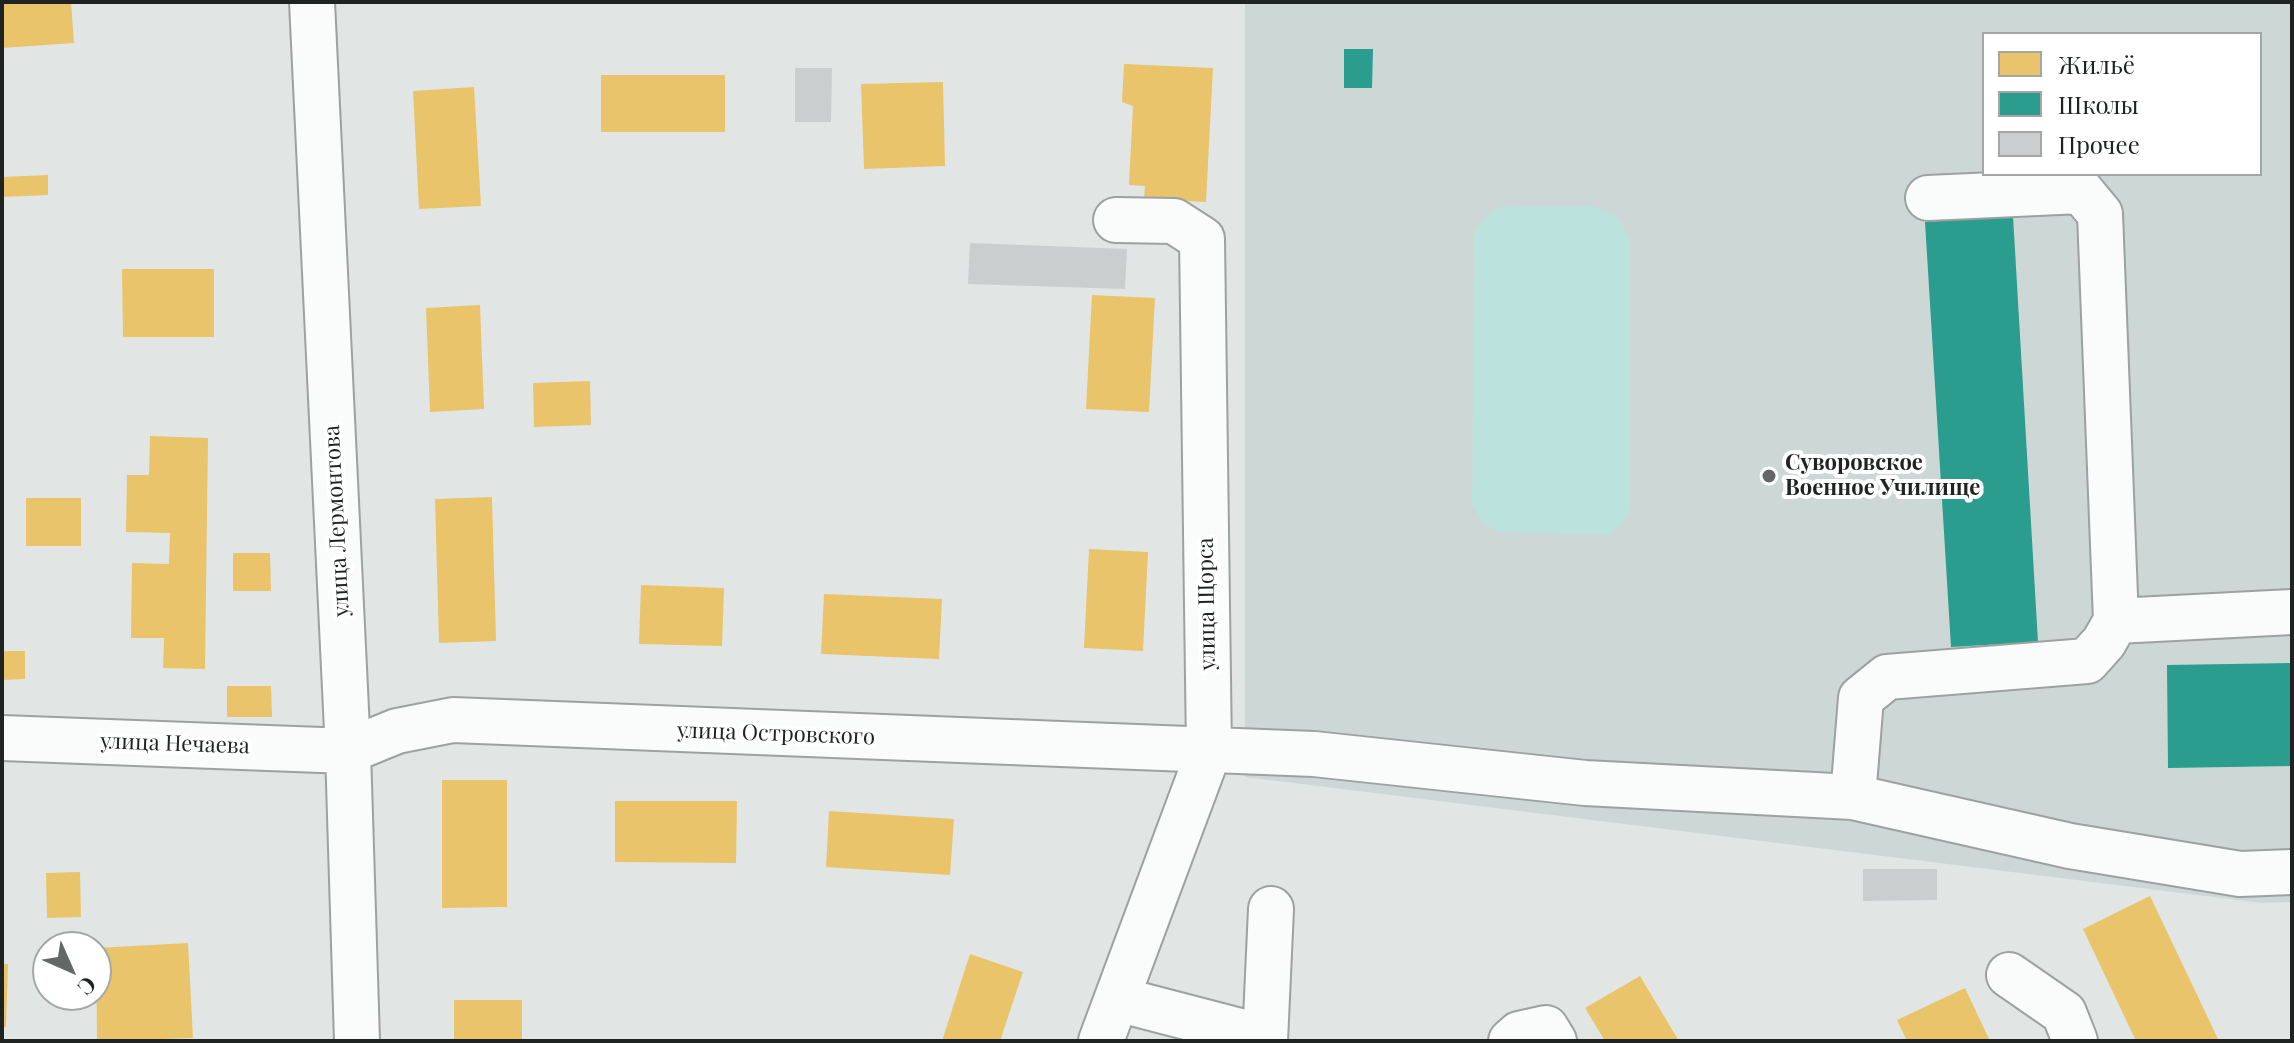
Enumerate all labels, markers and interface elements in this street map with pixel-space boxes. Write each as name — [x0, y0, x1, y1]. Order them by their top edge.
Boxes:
legend — [1982, 32, 2262, 176]
text: Жильё — [2058, 48, 2135, 80]
text: Школы — [2058, 88, 2139, 120]
text: Прочее — [2058, 128, 2140, 160]
street label: улица Лермонтова — [319, 425, 355, 617]
place label: Суворовское Военное Училище — [1785, 450, 1980, 502]
marker: Суворовское Военное Училище — [1760, 467, 1778, 485]
street label: улица Щорса — [1193, 537, 1221, 671]
street label: улица Островского — [677, 717, 875, 751]
street label: улица Нечаева — [100, 728, 250, 760]
north arrow — [32, 931, 112, 1011]
text: С — [71, 970, 104, 1003]

